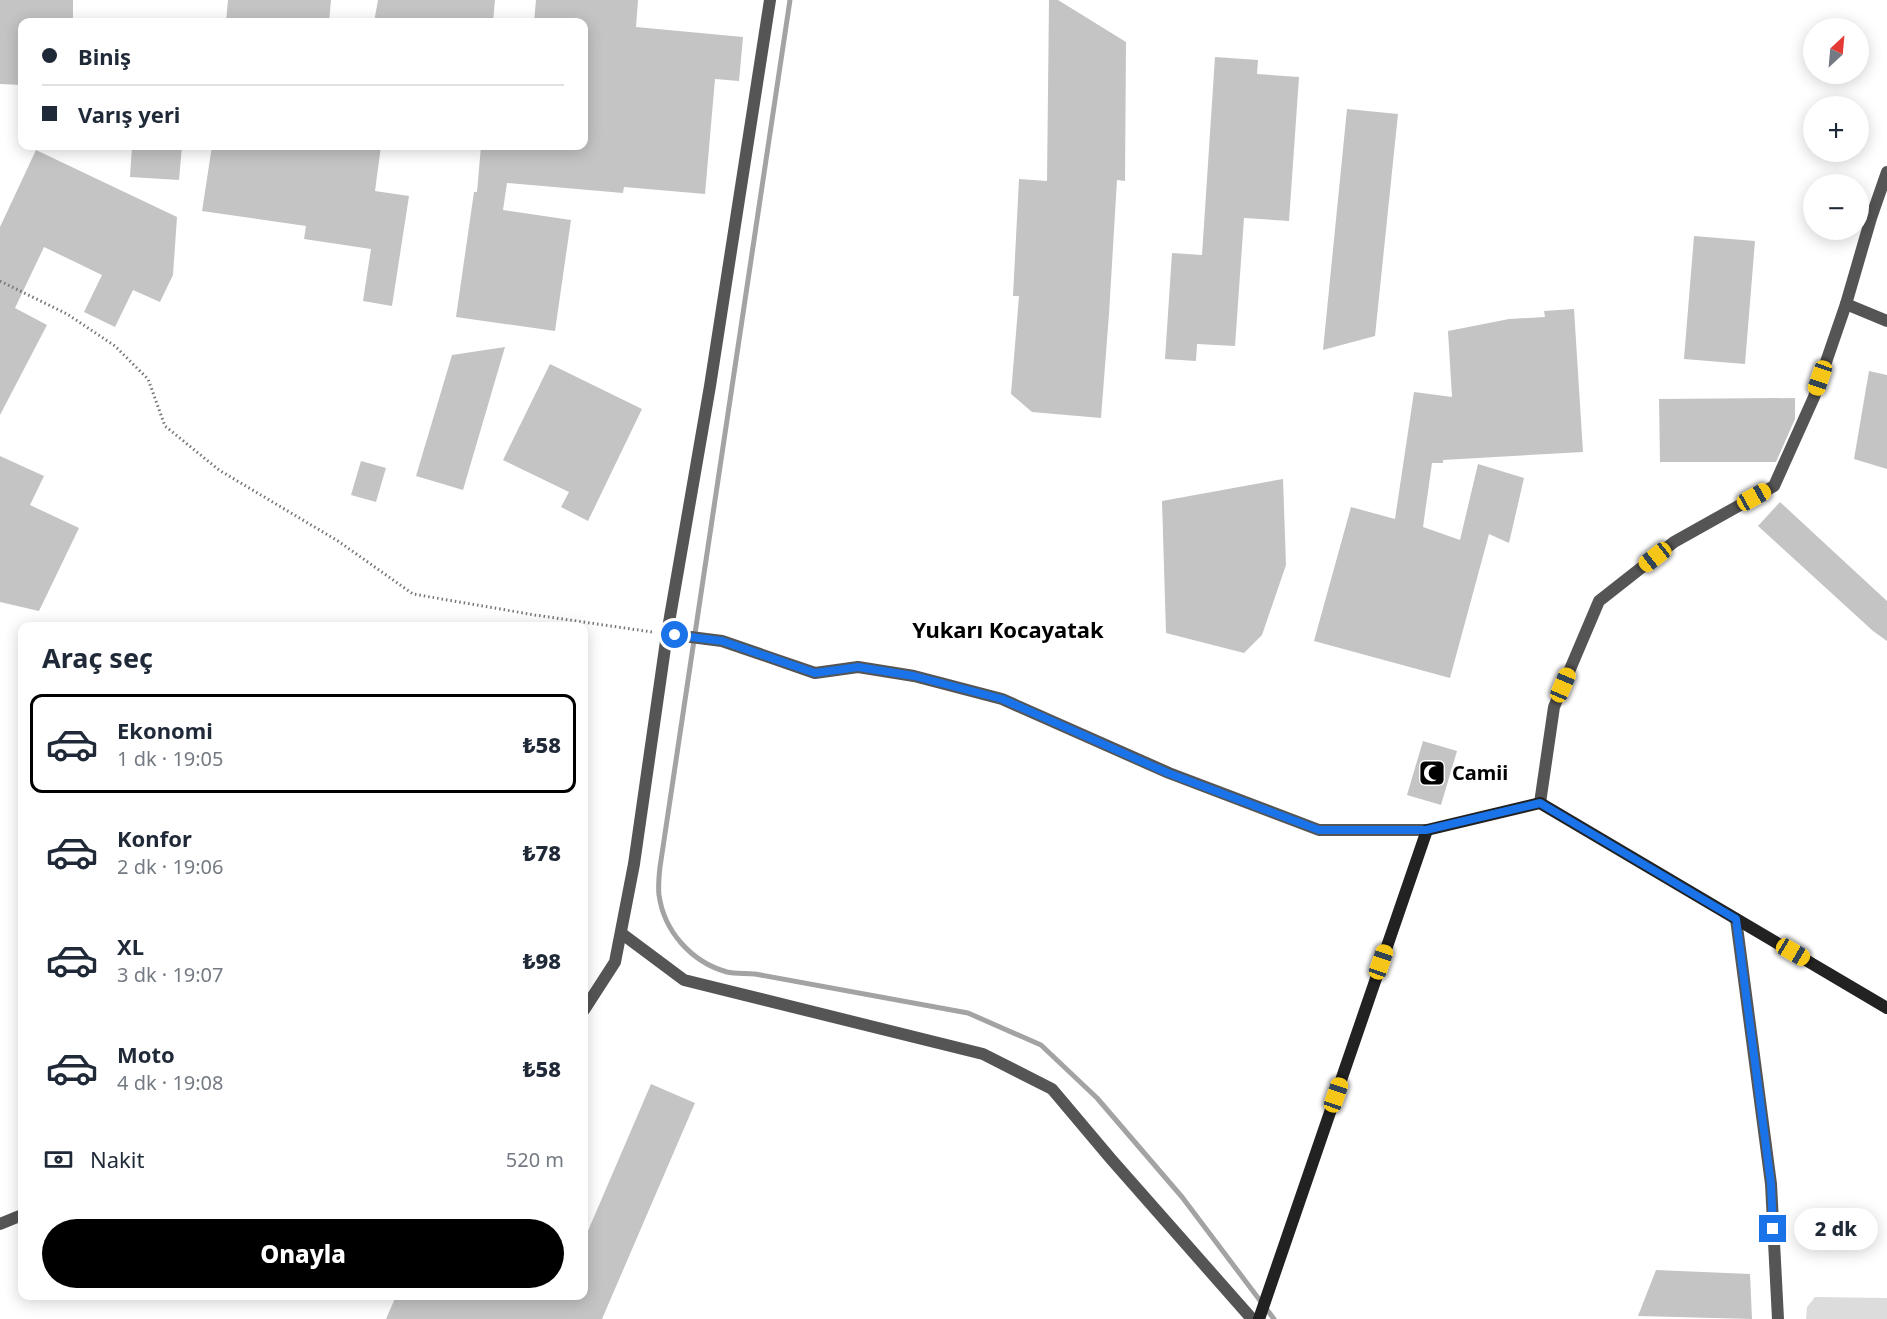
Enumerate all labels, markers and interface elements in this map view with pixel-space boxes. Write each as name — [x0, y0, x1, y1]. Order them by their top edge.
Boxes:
north arrow — [1803, 18, 1869, 84]
map controls — [1803, 18, 1869, 240]
text: Biniş — [78, 41, 131, 71]
button: + — [1803, 96, 1869, 162]
text: Varış yeri — [78, 99, 180, 129]
button: − — [1803, 174, 1869, 240]
car — [1806, 358, 1834, 398]
car — [1734, 480, 1774, 514]
car — [1635, 539, 1675, 575]
district label: Yukarı Kocayatak — [912, 614, 1104, 644]
route start — [661, 621, 688, 648]
text: Araç seç — [42, 639, 153, 676]
car — [1548, 665, 1578, 705]
text: Ekonomi — [117, 715, 213, 745]
icon: car — [45, 717, 99, 771]
text: ₺58 — [523, 729, 561, 759]
text: 1 dk · 19:05 — [117, 745, 224, 772]
mosque icon: Camii — [1417, 758, 1447, 788]
place label: Camii — [1452, 759, 1508, 786]
text: Konfor — [117, 823, 192, 853]
icon: car — [45, 825, 99, 879]
text: ₺78 — [523, 837, 561, 867]
text: 2 dk · 19:06 — [117, 853, 224, 880]
text: XL — [117, 931, 144, 961]
icon: car — [45, 933, 99, 987]
car — [1773, 935, 1813, 969]
car — [1367, 942, 1395, 982]
text: ₺98 — [523, 945, 561, 975]
text: 3 dk · 19:07 — [117, 961, 224, 988]
text: Moto — [117, 1039, 175, 1069]
icon: car — [45, 1041, 99, 1095]
text: ₺58 — [523, 1053, 561, 1083]
text: 4 dk · 19:08 — [117, 1069, 224, 1096]
car — [1322, 1075, 1350, 1115]
icon: cash — [42, 1143, 75, 1176]
text: Nakit — [90, 1144, 144, 1174]
text: 520 m — [506, 1146, 564, 1173]
callout: 2 dk — [1794, 1208, 1878, 1250]
route end — [1759, 1215, 1786, 1242]
text: 2 dk — [1815, 1215, 1857, 1242]
button: Onayla — [42, 1219, 564, 1288]

